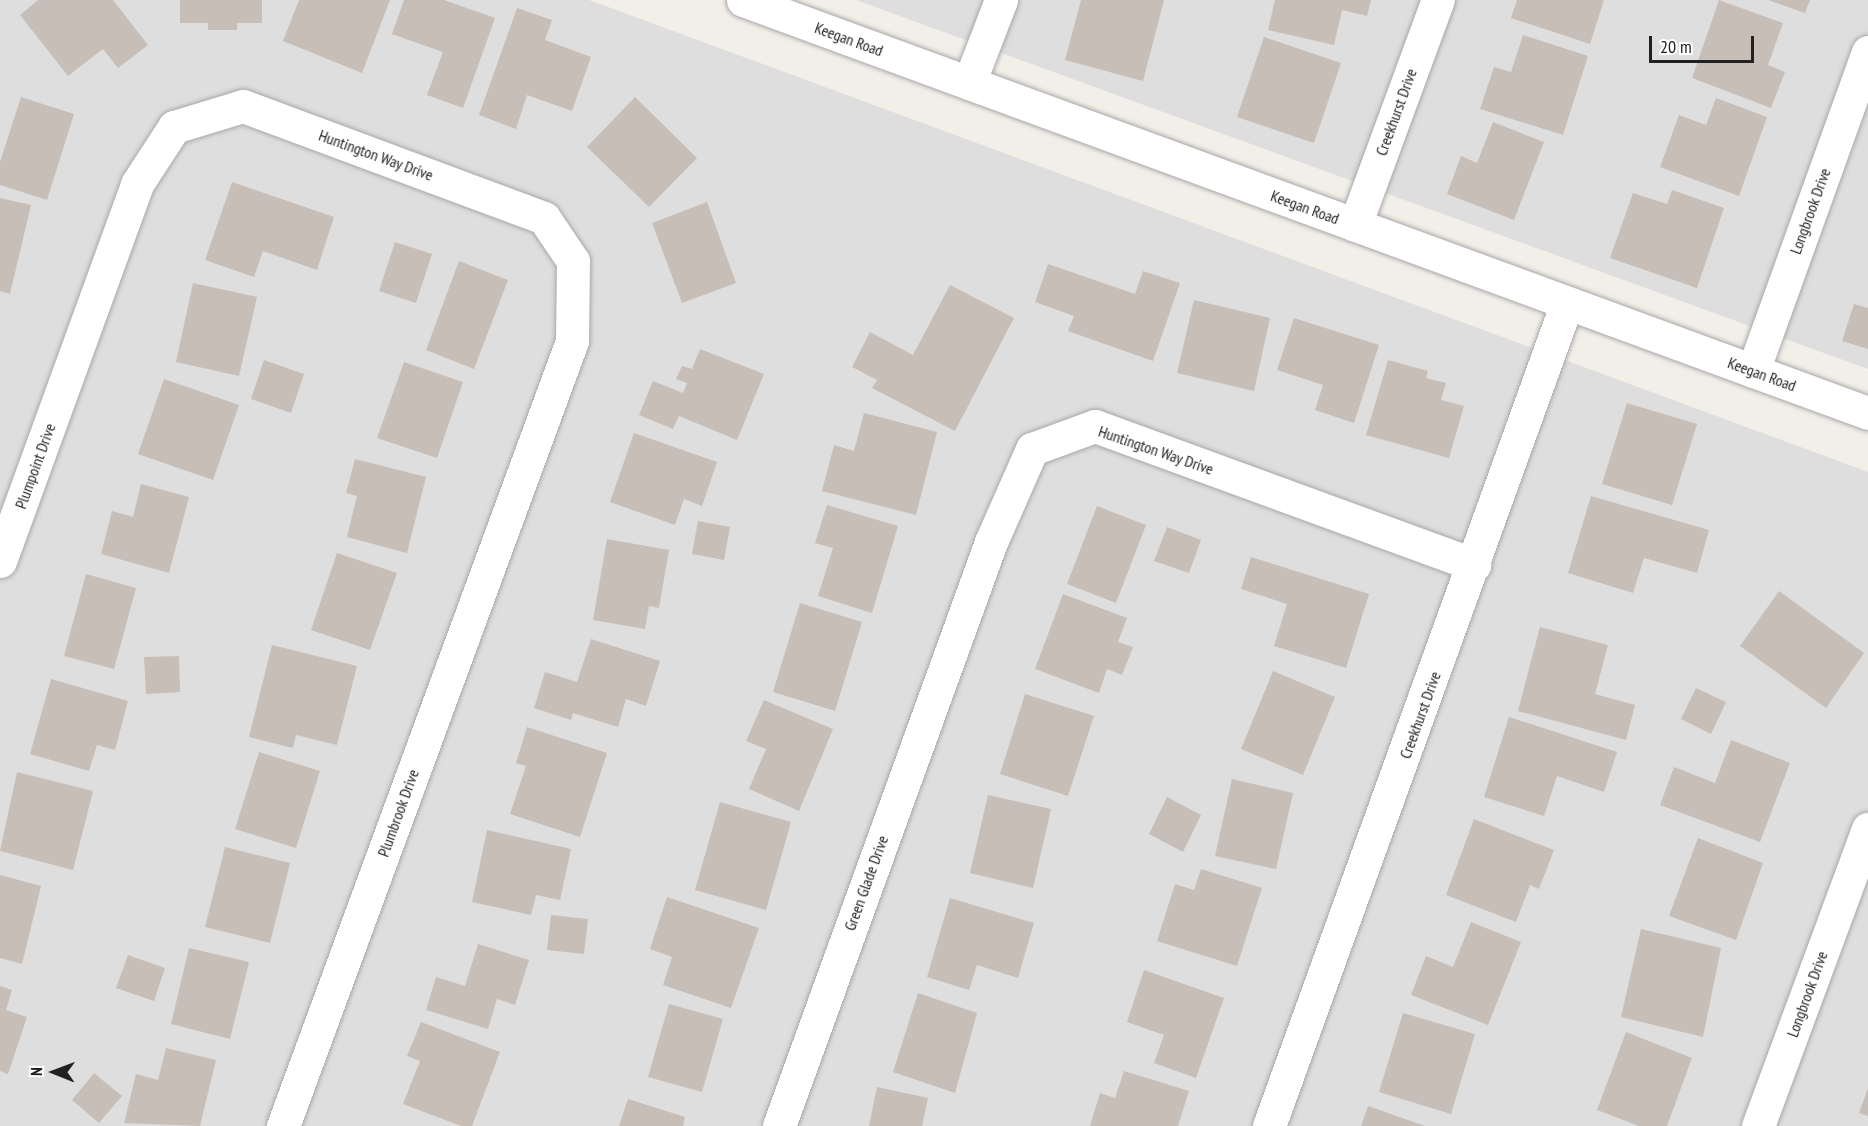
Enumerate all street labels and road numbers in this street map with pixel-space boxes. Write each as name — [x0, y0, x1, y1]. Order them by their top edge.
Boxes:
street label: Keegan Road — [812, 18, 886, 60]
street label: Creekhurst Drive — [1371, 66, 1421, 158]
street label: Huntington Way Drive — [316, 125, 436, 185]
street label: Longbrook Drive — [1785, 165, 1835, 257]
street label: Keegan Road — [1268, 186, 1342, 228]
street label: Keegan Road — [1725, 353, 1799, 395]
street label: Plumpoint Drive — [11, 421, 59, 511]
street label: Huntington Way Drive — [1096, 421, 1216, 479]
street label: Creekhurst Drive — [1395, 669, 1445, 761]
street label: Plumbrook Drive — [373, 766, 423, 860]
street label: Green Glade Drive — [840, 833, 892, 933]
street label: Longbrook Drive — [1782, 948, 1832, 1040]

